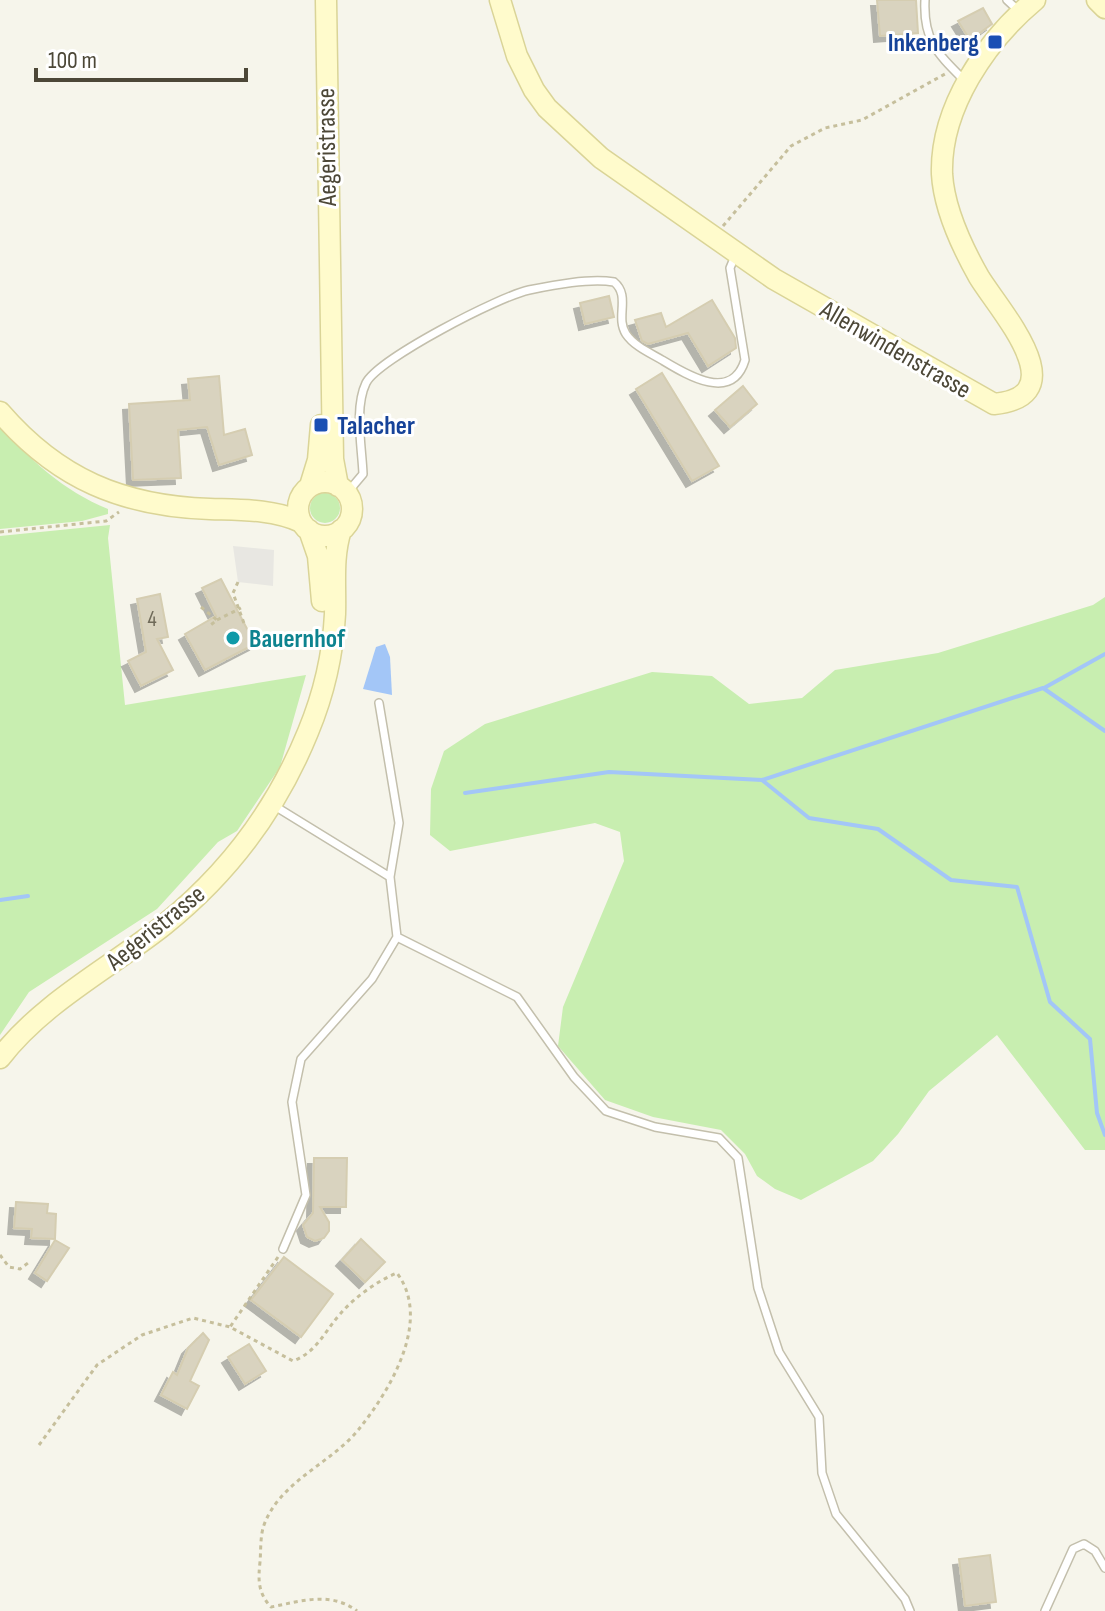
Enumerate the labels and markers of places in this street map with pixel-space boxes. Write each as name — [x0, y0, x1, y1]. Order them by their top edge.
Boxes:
place label: Inkenberg — [888, 28, 979, 59]
marker: Inkenberg — [986, 33, 1004, 51]
place label: Talacher — [337, 411, 415, 442]
marker: Talacher — [312, 416, 330, 434]
place label: Bauernhof — [249, 624, 346, 655]
marker: Bauernhof — [224, 629, 242, 647]

